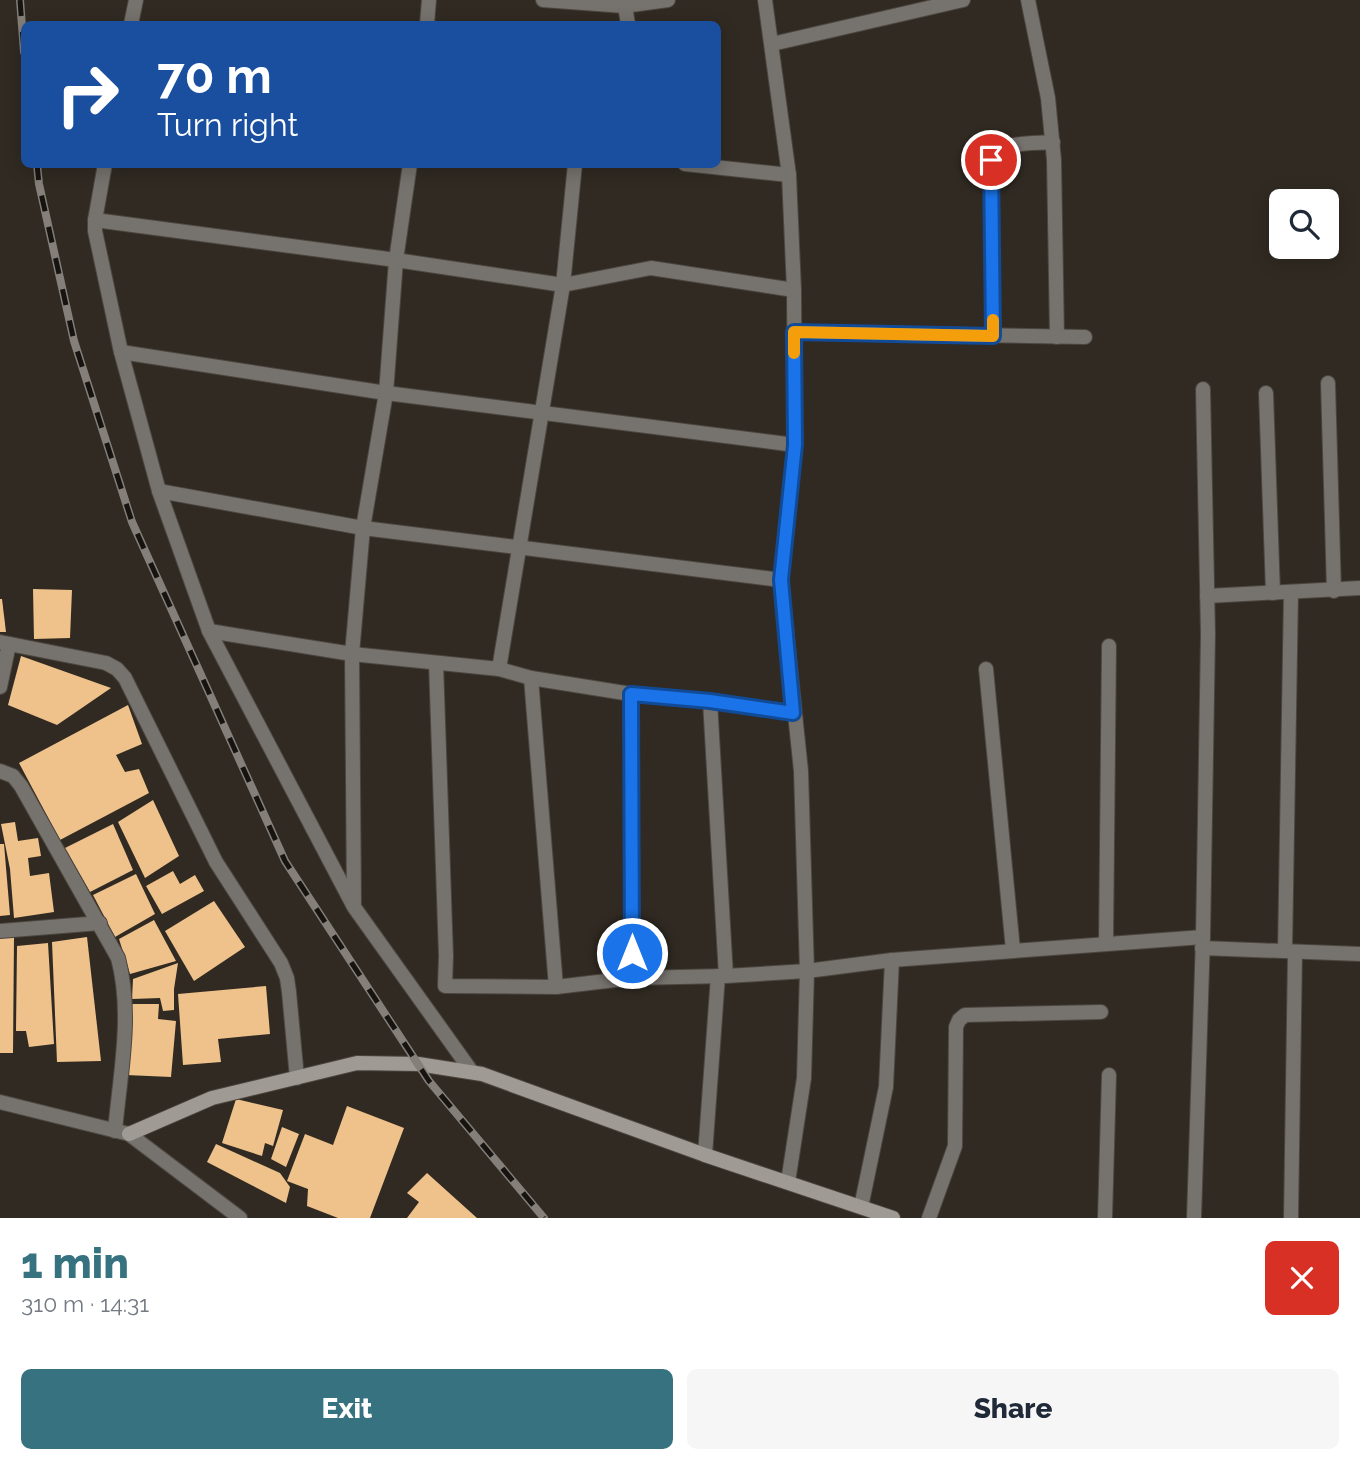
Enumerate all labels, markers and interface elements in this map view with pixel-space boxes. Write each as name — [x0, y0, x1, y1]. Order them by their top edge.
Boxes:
text: 70 m — [157, 47, 272, 104]
icon: right — [42, 49, 133, 140]
text: Turn right — [157, 106, 298, 143]
pin — [961, 130, 1021, 190]
icon: arrive — [972, 141, 1010, 179]
map controls — [1269, 189, 1339, 259]
button: search — [1269, 189, 1339, 259]
position arrow — [595, 916, 669, 990]
text: 1 min — [21, 1239, 129, 1288]
button: close — [1265, 1241, 1339, 1315]
text: 310 m · 14:31 — [21, 1290, 149, 1317]
button: Exit — [21, 1369, 673, 1449]
button: Share — [687, 1369, 1339, 1449]

